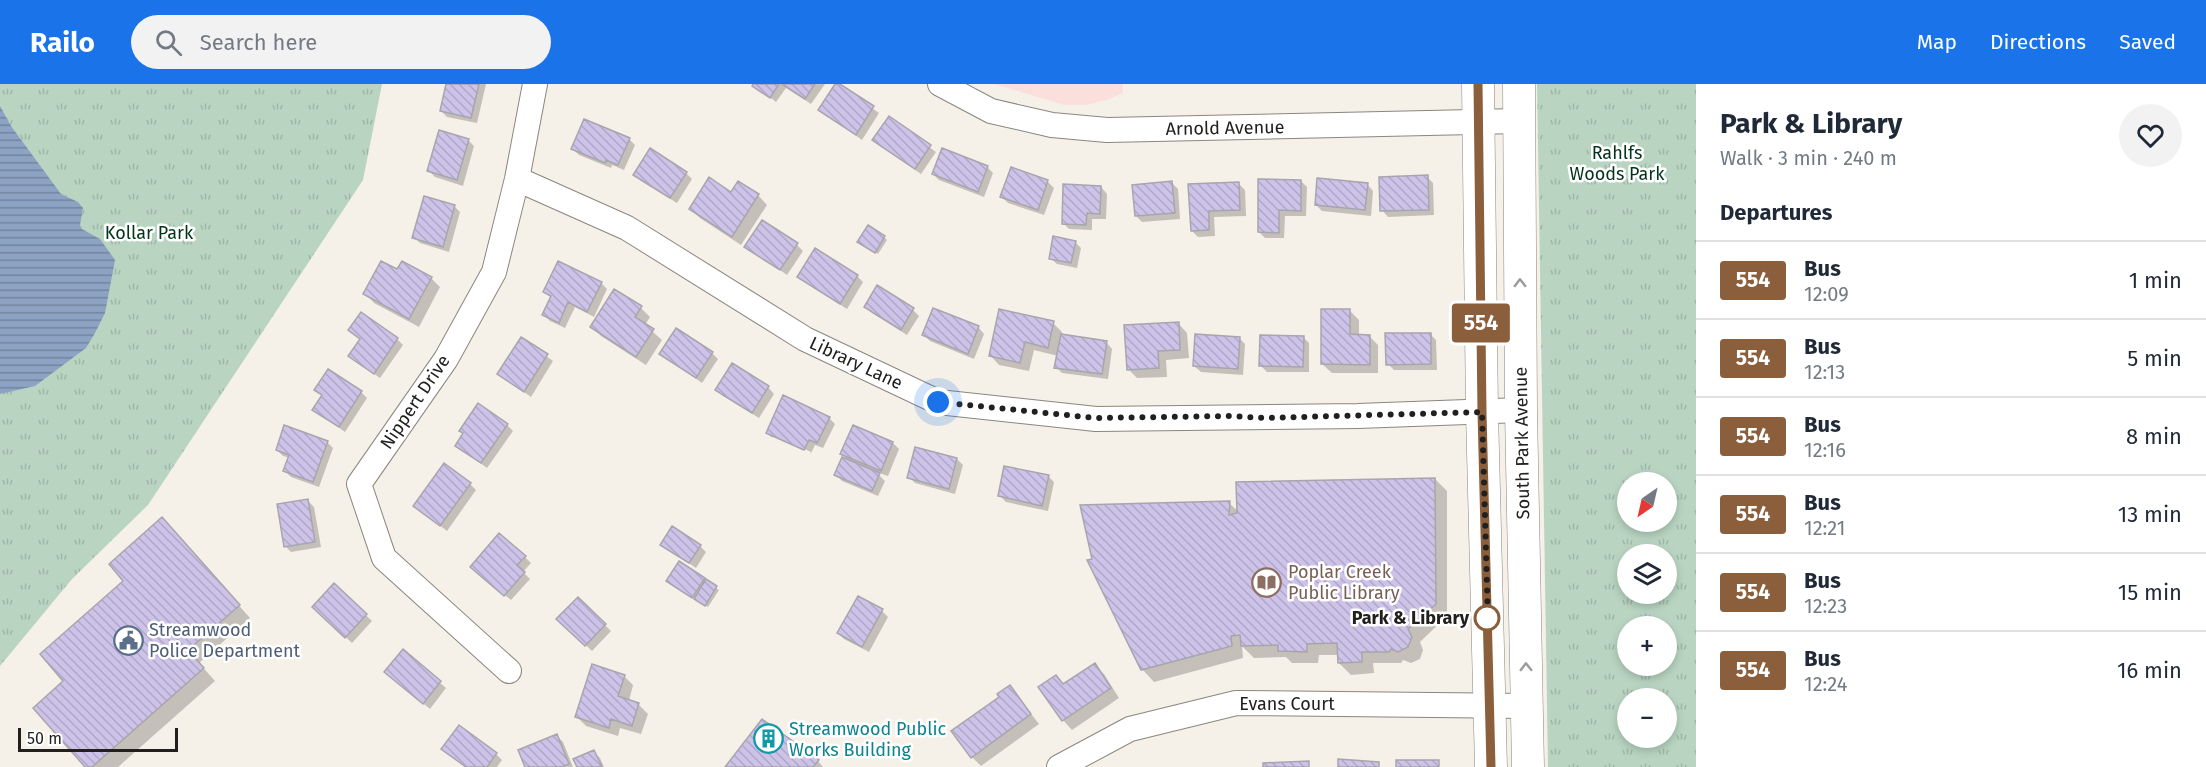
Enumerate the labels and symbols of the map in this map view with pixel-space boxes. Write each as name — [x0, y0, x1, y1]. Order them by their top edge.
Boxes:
street label: Arnold Avenue — [1165, 116, 1285, 140]
park label: Rahlfs Woods Park — [1569, 142, 1665, 185]
park label: Kollar Park — [105, 222, 194, 244]
one-way arrow — [1514, 278, 1526, 287]
line badge: 554 — [1446, 304, 1516, 342]
street label: Library Lane — [806, 332, 906, 394]
street label: Nippert Drive — [375, 351, 455, 453]
street label: South Park Avenue — [1510, 367, 1534, 519]
your location — [923, 387, 953, 417]
north arrow — [1617, 472, 1677, 532]
place label: Poplar Creek Public Library — [1288, 561, 1400, 604]
library icon: Poplar Creek Public Library — [1251, 566, 1283, 598]
marker: Park & Library — [1474, 605, 1500, 631]
place label: Park & Library — [1352, 607, 1470, 629]
place label: Streamwood Police Department — [149, 619, 301, 662]
public building icon: Streamwood Police Department — [112, 624, 144, 656]
one-way arrow — [1520, 662, 1533, 671]
street label: Evans Court — [1239, 693, 1335, 715]
place label: Streamwood Public Works Building — [789, 718, 947, 761]
building icon: Streamwood Public Works Building — [752, 723, 784, 755]
scale bar — [18, 725, 178, 752]

